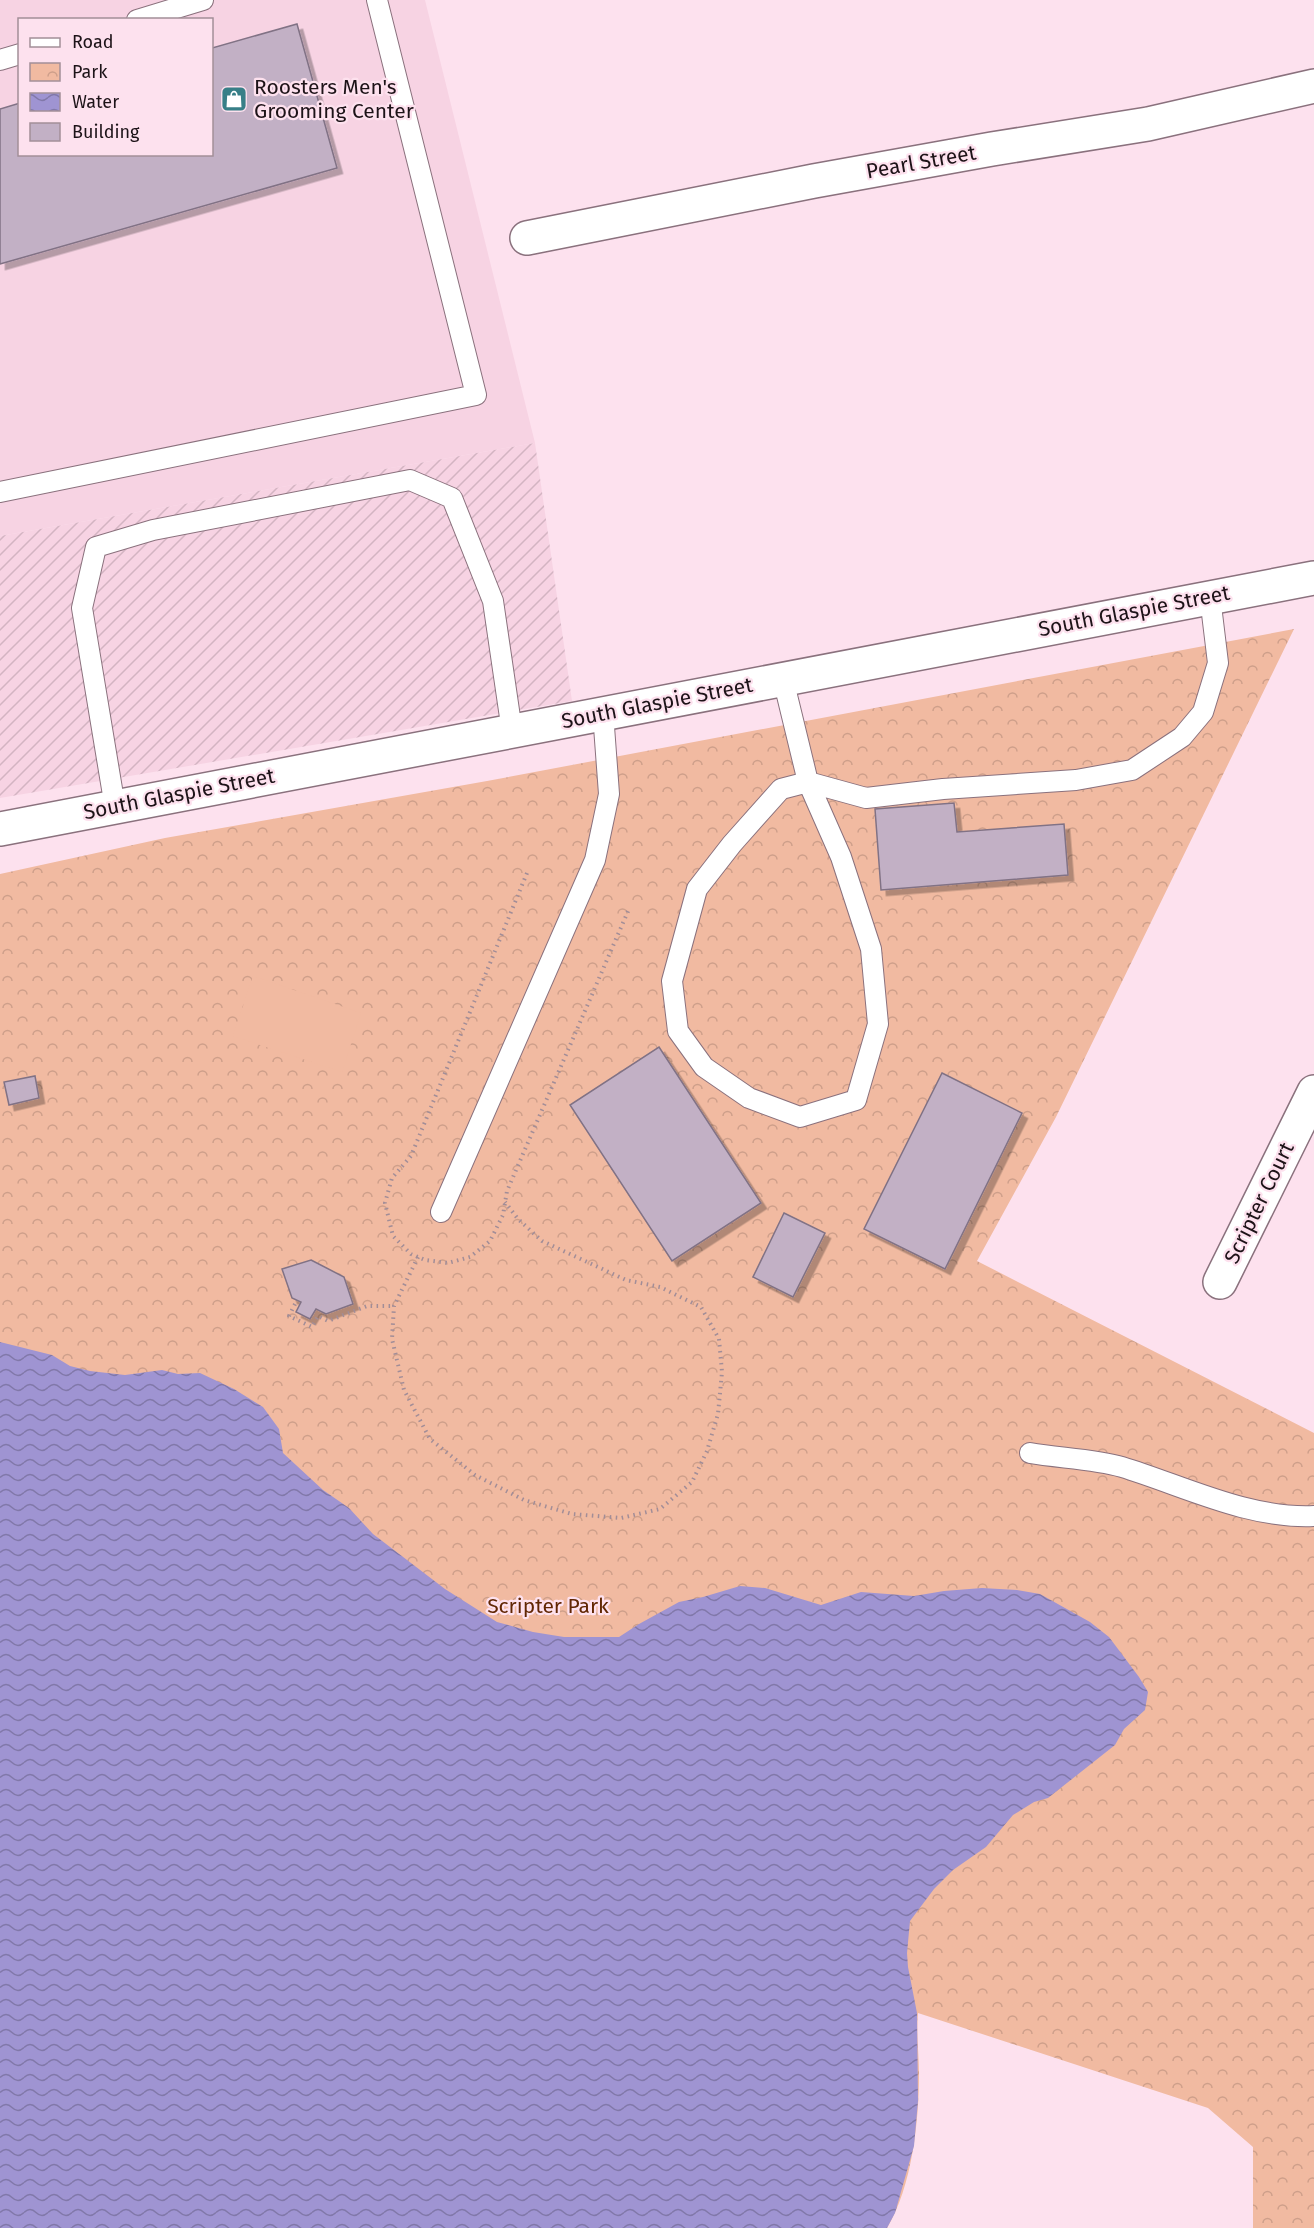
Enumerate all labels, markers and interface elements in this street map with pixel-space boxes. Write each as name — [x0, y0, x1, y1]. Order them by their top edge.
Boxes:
legend — [18, 18, 213, 156]
text: Road — [72, 31, 114, 53]
text: Park — [72, 61, 108, 83]
place label: Roosters Men's Grooming Center — [254, 74, 414, 124]
shop icon: Roosters Men's Grooming Center — [219, 84, 249, 114]
text: Water — [72, 91, 119, 113]
text: Building — [72, 121, 140, 143]
street label: Pearl Street — [864, 139, 978, 184]
street label: South Glaspie Street — [1036, 580, 1232, 642]
street label: South Glaspie Street — [559, 672, 755, 734]
street label: South Glaspie Street — [81, 763, 277, 825]
street label: Scripter Court — [1218, 1138, 1300, 1268]
park label: Scripter Park — [487, 1593, 609, 1619]

